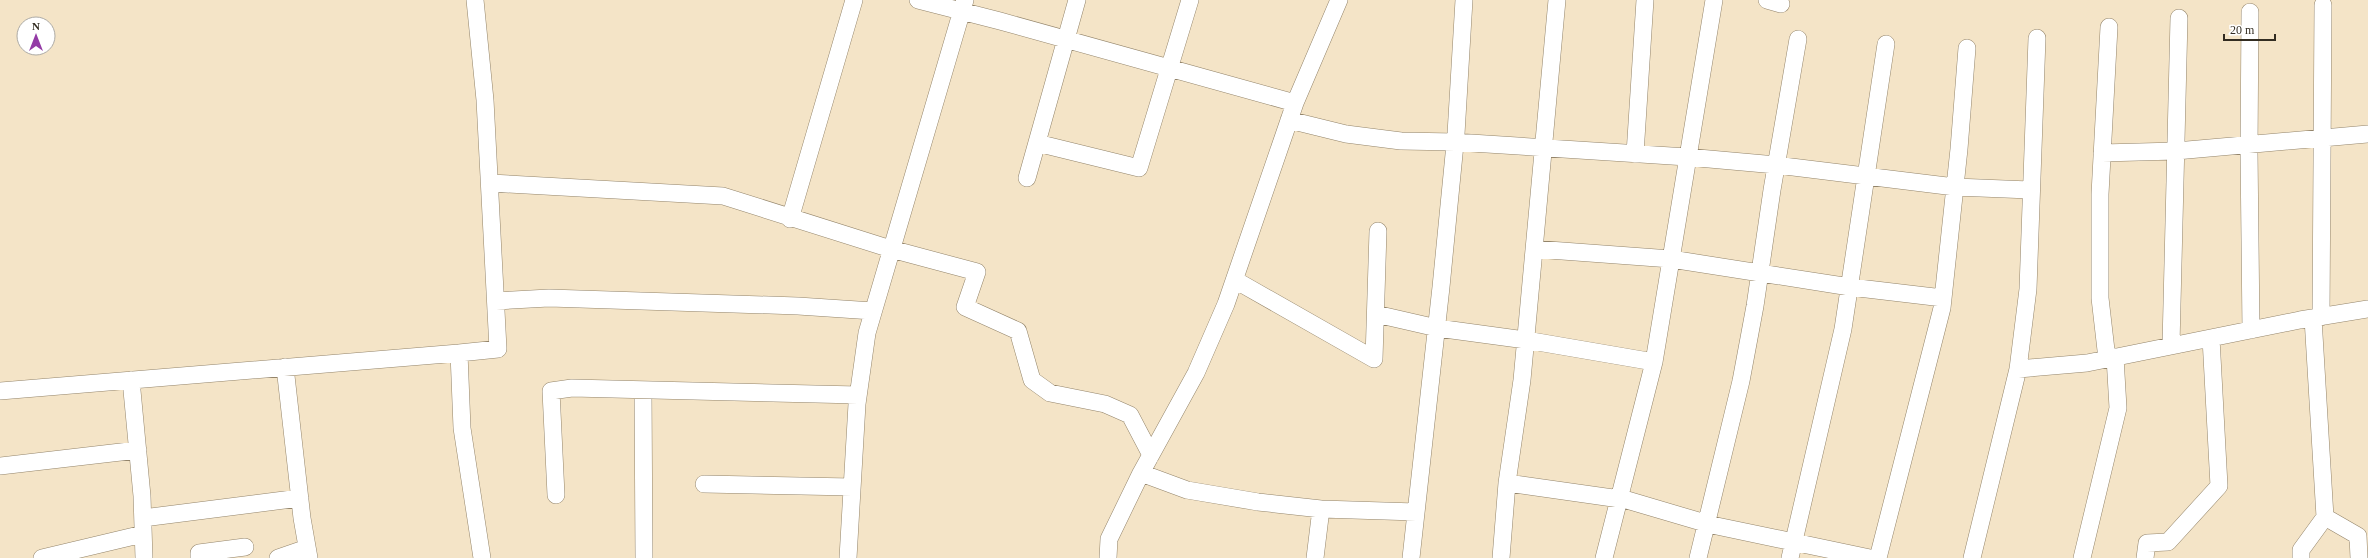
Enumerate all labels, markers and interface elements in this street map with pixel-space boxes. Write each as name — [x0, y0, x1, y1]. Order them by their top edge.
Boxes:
north arrow — [16, 16, 56, 56]
scale bar — [2224, 16, 2275, 42]
text: N — [32, 20, 40, 32]
text: 20 m — [2230, 23, 2255, 37]

